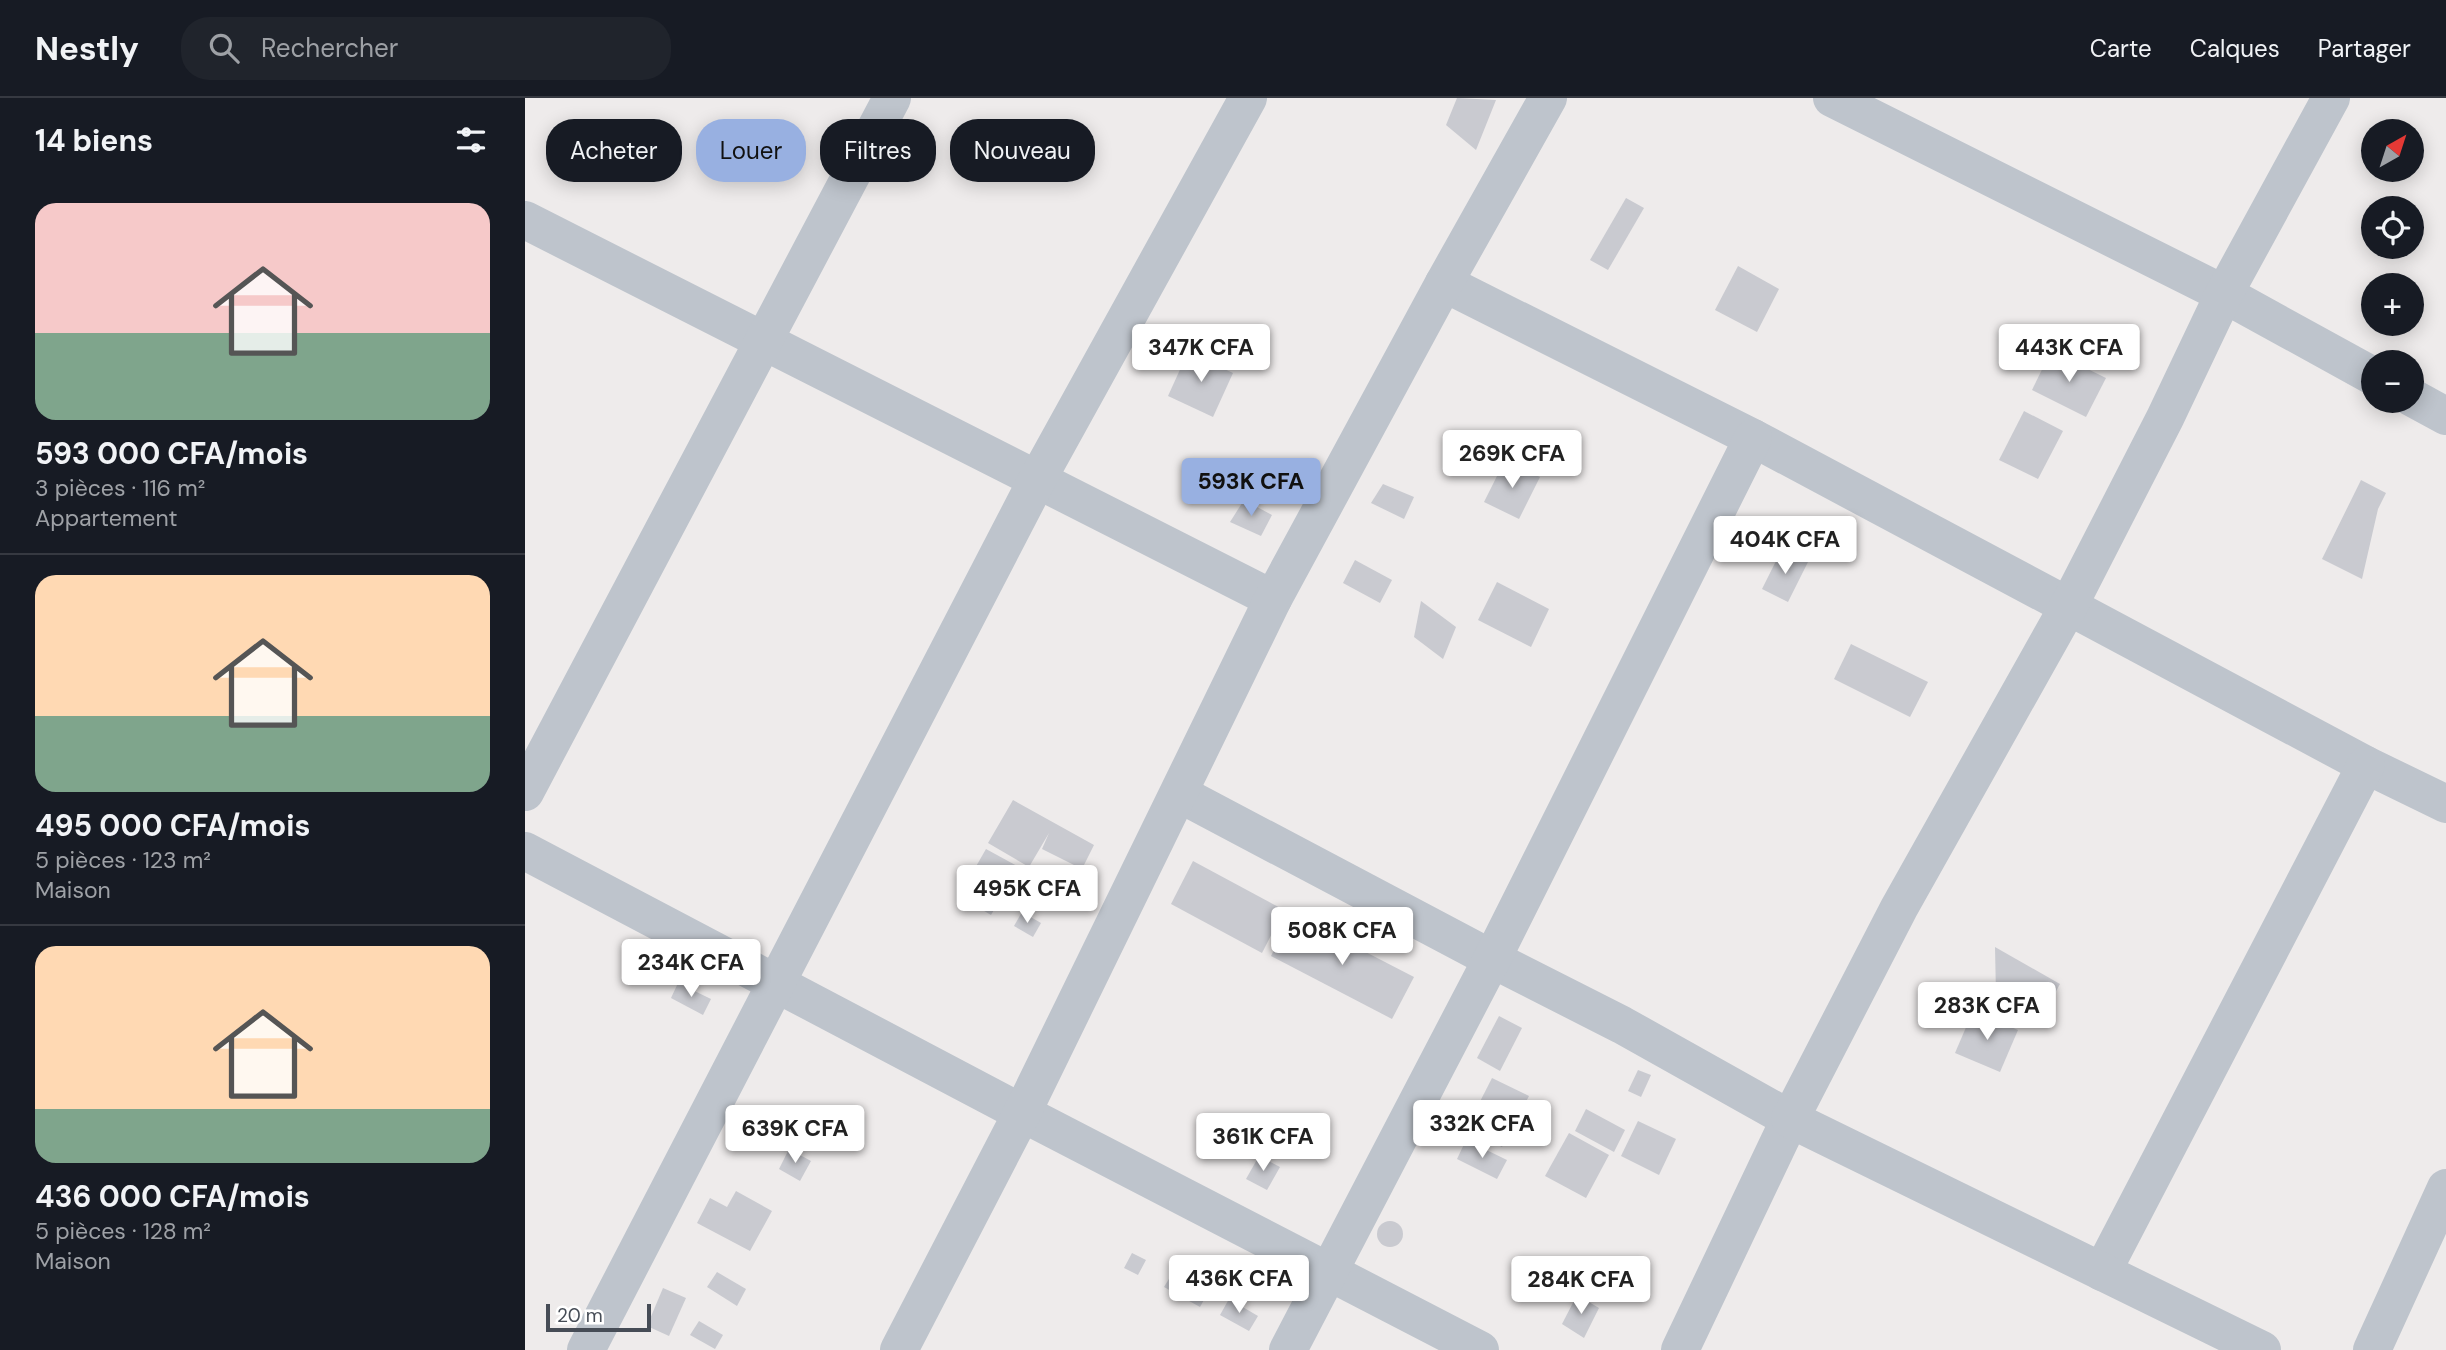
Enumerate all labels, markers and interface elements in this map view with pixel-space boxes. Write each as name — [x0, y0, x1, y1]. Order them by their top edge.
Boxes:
search box — [181, 17, 671, 80]
text: Nestly — [35, 27, 139, 70]
icon: search — [205, 29, 243, 67]
text: Rechercher — [261, 31, 398, 65]
text: Carte — [2090, 33, 2152, 64]
text: Calques — [2190, 33, 2280, 64]
text: Partager — [2318, 33, 2411, 64]
chip: Acheter — [546, 119, 682, 182]
chip: Louer — [696, 119, 806, 182]
chip: Filtres — [820, 119, 936, 182]
chip: Nouveau — [950, 119, 1095, 182]
north arrow — [2361, 119, 2424, 182]
map controls — [2361, 119, 2424, 413]
text: 14 biens — [35, 121, 153, 160]
icon: filters — [452, 121, 490, 159]
button: locate — [2361, 196, 2424, 259]
icon: home — [200, 248, 326, 374]
button: + — [2361, 273, 2424, 336]
pin: 347K CFA — [1129, 324, 1273, 384]
pin: 443K CFA — [1997, 324, 2141, 384]
text: 347K CFA — [1148, 332, 1254, 362]
text: 443K CFA — [2015, 332, 2123, 362]
button: − — [2361, 350, 2424, 413]
pin: 269K CFA — [1440, 430, 1584, 490]
text: 593 000 CFA/mois — [35, 434, 308, 473]
text: 269K CFA — [1459, 438, 1565, 468]
pin: 593K CFA — [1179, 458, 1323, 518]
text: 593K CFA — [1198, 466, 1304, 496]
text: 3 pièces · 116 m² — [35, 473, 205, 503]
text: Appartement — [35, 503, 178, 533]
pin: 404K CFA — [1713, 517, 1857, 576]
text: 404K CFA — [1730, 524, 1840, 554]
icon: home — [200, 620, 326, 746]
text: 495 000 CFA/mois — [35, 806, 310, 845]
text: 5 pièces · 123 m² — [35, 845, 211, 875]
pin: 495K CFA — [955, 866, 1099, 925]
text: 495K CFA — [973, 873, 1081, 903]
text: Maison — [35, 875, 111, 905]
pin: 508K CFA — [1270, 908, 1414, 967]
text: 508K CFA — [1287, 915, 1397, 945]
pin: 234K CFA — [619, 940, 763, 999]
text: 234K CFA — [638, 947, 744, 977]
pin: 283K CFA — [1915, 982, 2059, 1042]
text: 283K CFA — [1934, 990, 2040, 1020]
icon: home — [200, 991, 326, 1117]
pin: 332K CFA — [1410, 1100, 1554, 1160]
pin: 639K CFA — [723, 1105, 867, 1165]
text: 332K CFA — [1429, 1108, 1535, 1138]
text: 639K CFA — [741, 1113, 849, 1143]
pin: 361K CFA — [1191, 1114, 1335, 1173]
text: 361K CFA — [1212, 1121, 1314, 1151]
text: 436 000 CFA/mois — [35, 1177, 310, 1216]
text: 5 pièces · 128 m² — [35, 1216, 211, 1246]
text: Maison — [35, 1246, 111, 1276]
pin: 436K CFA — [1167, 1256, 1311, 1315]
pin: 284K CFA — [1509, 1256, 1653, 1316]
text: 436K CFA — [1185, 1263, 1293, 1293]
text: 284K CFA — [1527, 1264, 1635, 1294]
scale bar — [546, 1301, 651, 1333]
text: 20 m — [557, 1303, 603, 1328]

